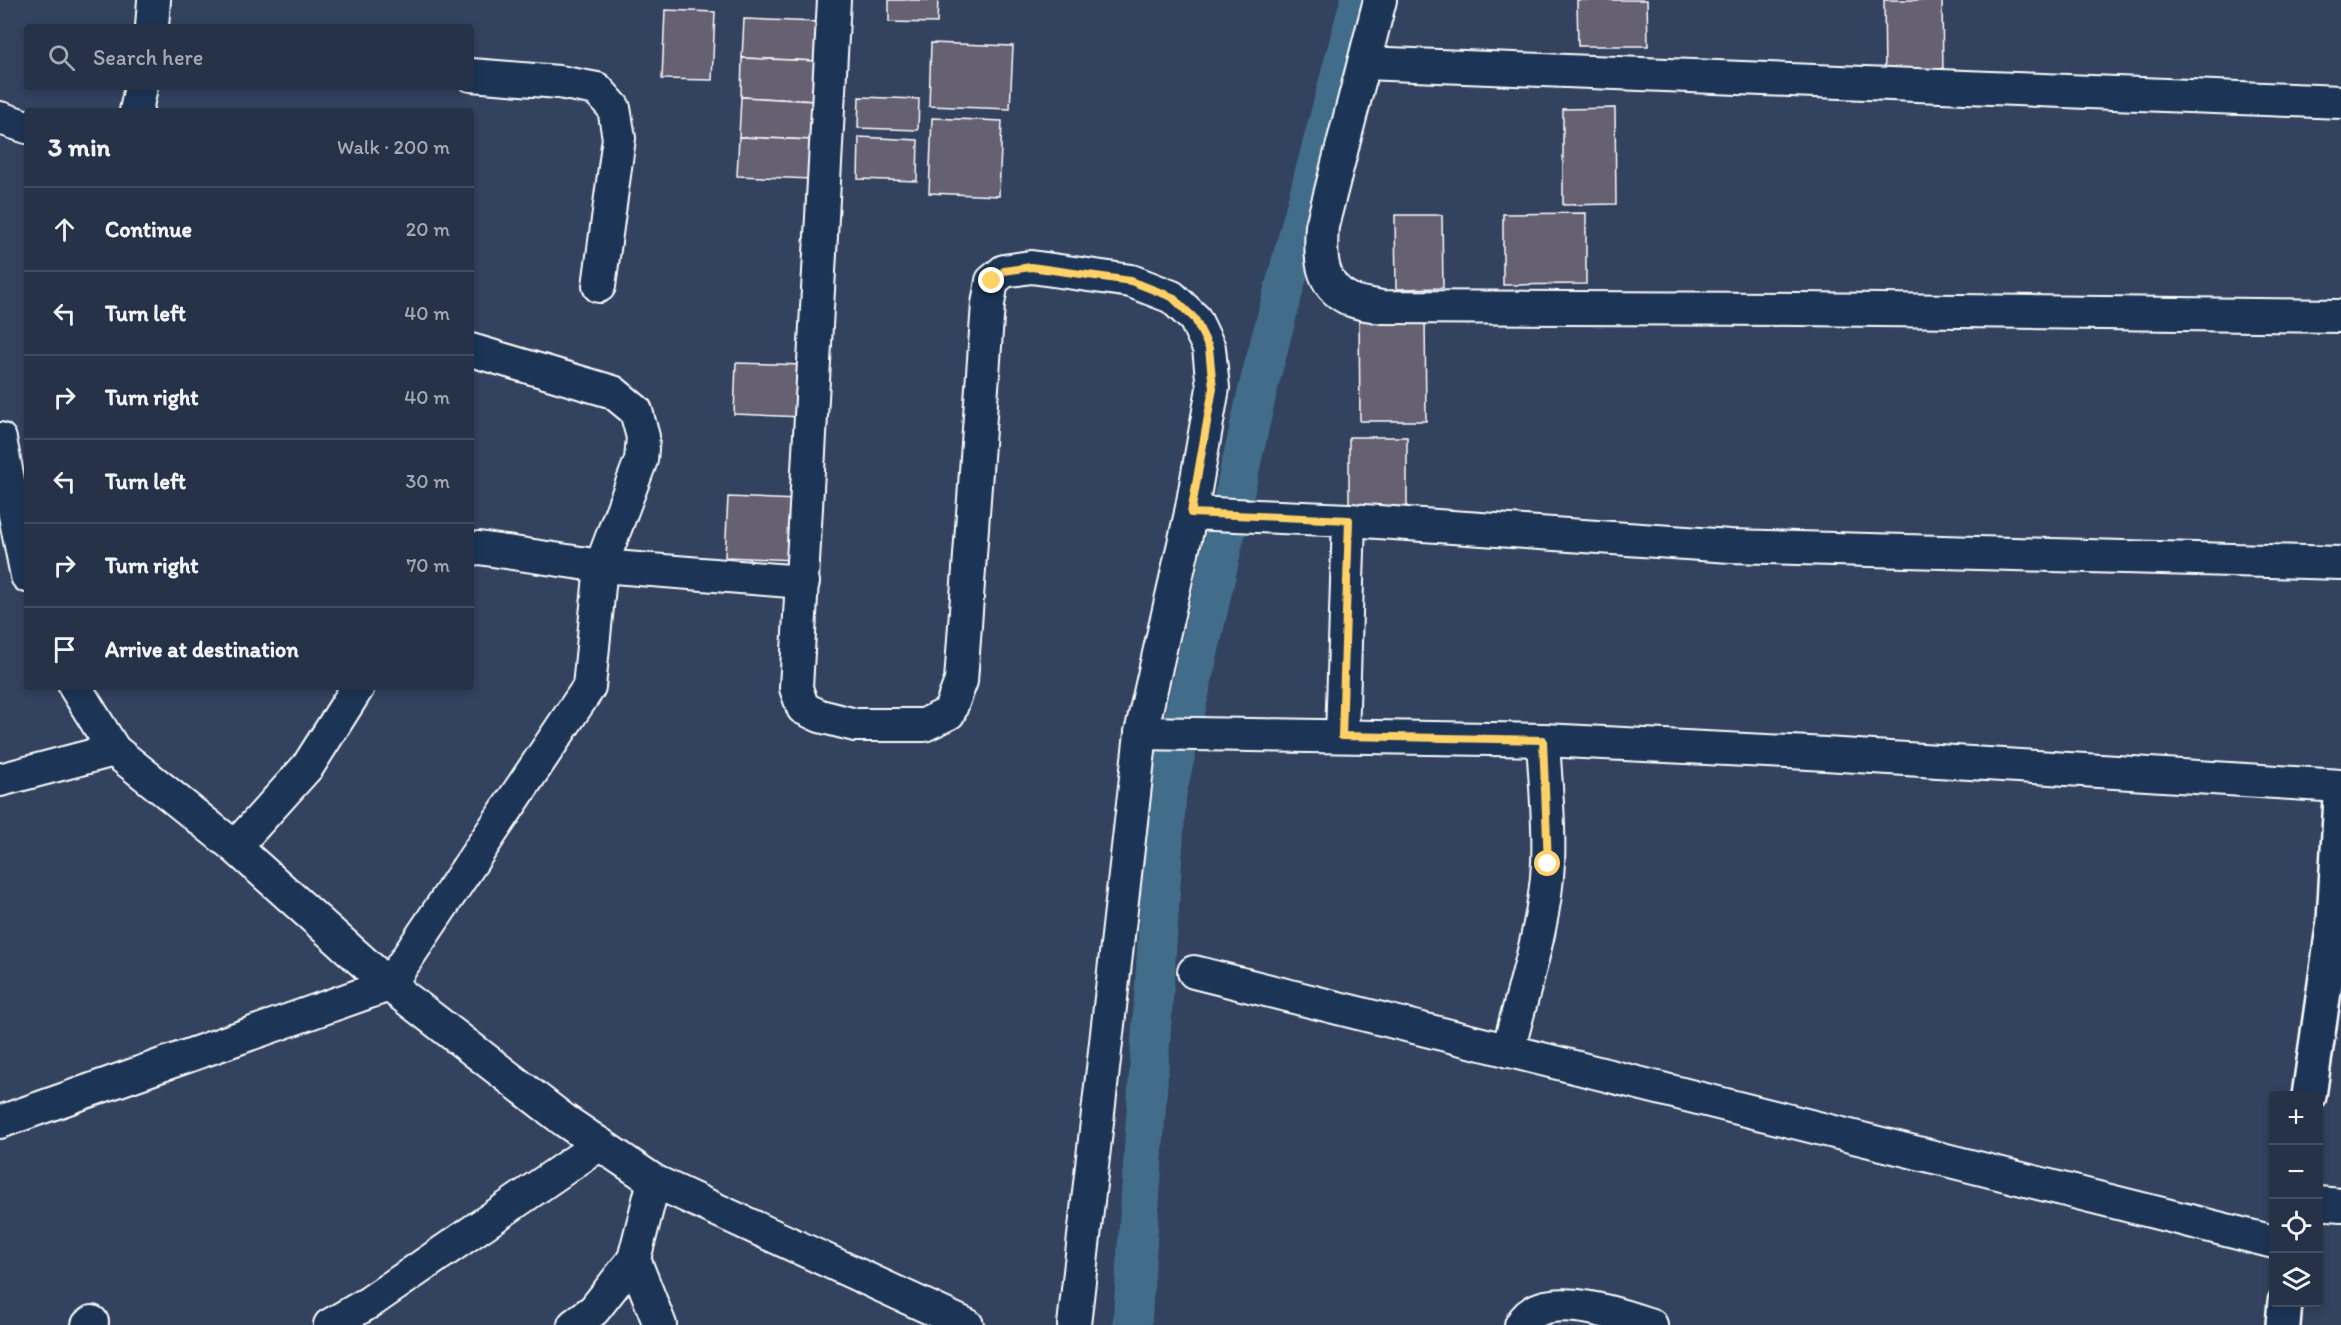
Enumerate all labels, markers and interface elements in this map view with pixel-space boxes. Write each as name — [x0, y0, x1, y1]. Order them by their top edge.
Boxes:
search box — [24, 24, 474, 90]
icon: search — [45, 41, 78, 74]
text: Search here — [93, 44, 203, 71]
text: 3 min — [48, 131, 110, 163]
text: Walk · 200 m — [337, 135, 450, 159]
icon: ahead — [48, 213, 81, 246]
text: Continue — [105, 216, 192, 243]
text: 20 m — [406, 217, 450, 241]
route end — [978, 267, 1004, 293]
icon: left — [48, 297, 81, 330]
text: Turn left — [105, 300, 186, 327]
text: 40 m — [404, 301, 450, 325]
icon: right — [48, 381, 81, 414]
text: Turn right — [105, 384, 199, 411]
text: 40 m — [404, 385, 450, 409]
icon: left — [48, 465, 81, 498]
text: Turn left — [105, 468, 186, 495]
text: 30 m — [405, 469, 450, 493]
icon: right — [48, 549, 81, 582]
text: Turn right — [105, 552, 199, 579]
text: 70 m — [406, 553, 450, 577]
icon: arrive — [48, 633, 81, 666]
text: Arrive at destination — [105, 636, 299, 663]
route start — [1534, 850, 1560, 876]
map controls — [2269, 1091, 2323, 1307]
button: + — [2269, 1091, 2323, 1145]
button: − — [2269, 1145, 2323, 1199]
button: locate — [2269, 1199, 2323, 1253]
button: layers — [2269, 1253, 2323, 1307]

